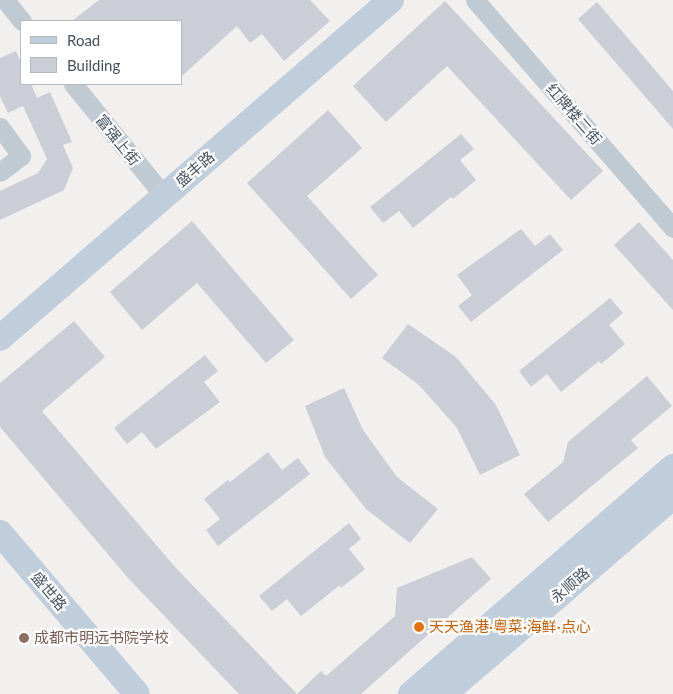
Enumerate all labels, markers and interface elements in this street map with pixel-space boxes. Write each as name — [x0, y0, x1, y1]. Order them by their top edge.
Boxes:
legend — [20, 20, 182, 85]
text: Road — [67, 31, 100, 49]
text: Building — [67, 56, 120, 74]
street label: 红牌楼二街 — [543, 80, 605, 148]
street label: 富强上街 — [92, 111, 144, 169]
street label: 盛丰路 — [172, 147, 218, 191]
street label: 永顺路 — [547, 563, 593, 607]
street label: 盛世路 — [28, 568, 70, 614]
place label: 天天渔港·粤菜·海鲜·点心 — [429, 618, 591, 636]
marker: 天天渔港·粤菜·海鲜·点心 — [413, 621, 425, 633]
place label: 成都市明远书院学校 — [34, 629, 169, 647]
marker: 成都市明远书院学校 — [18, 632, 30, 644]

